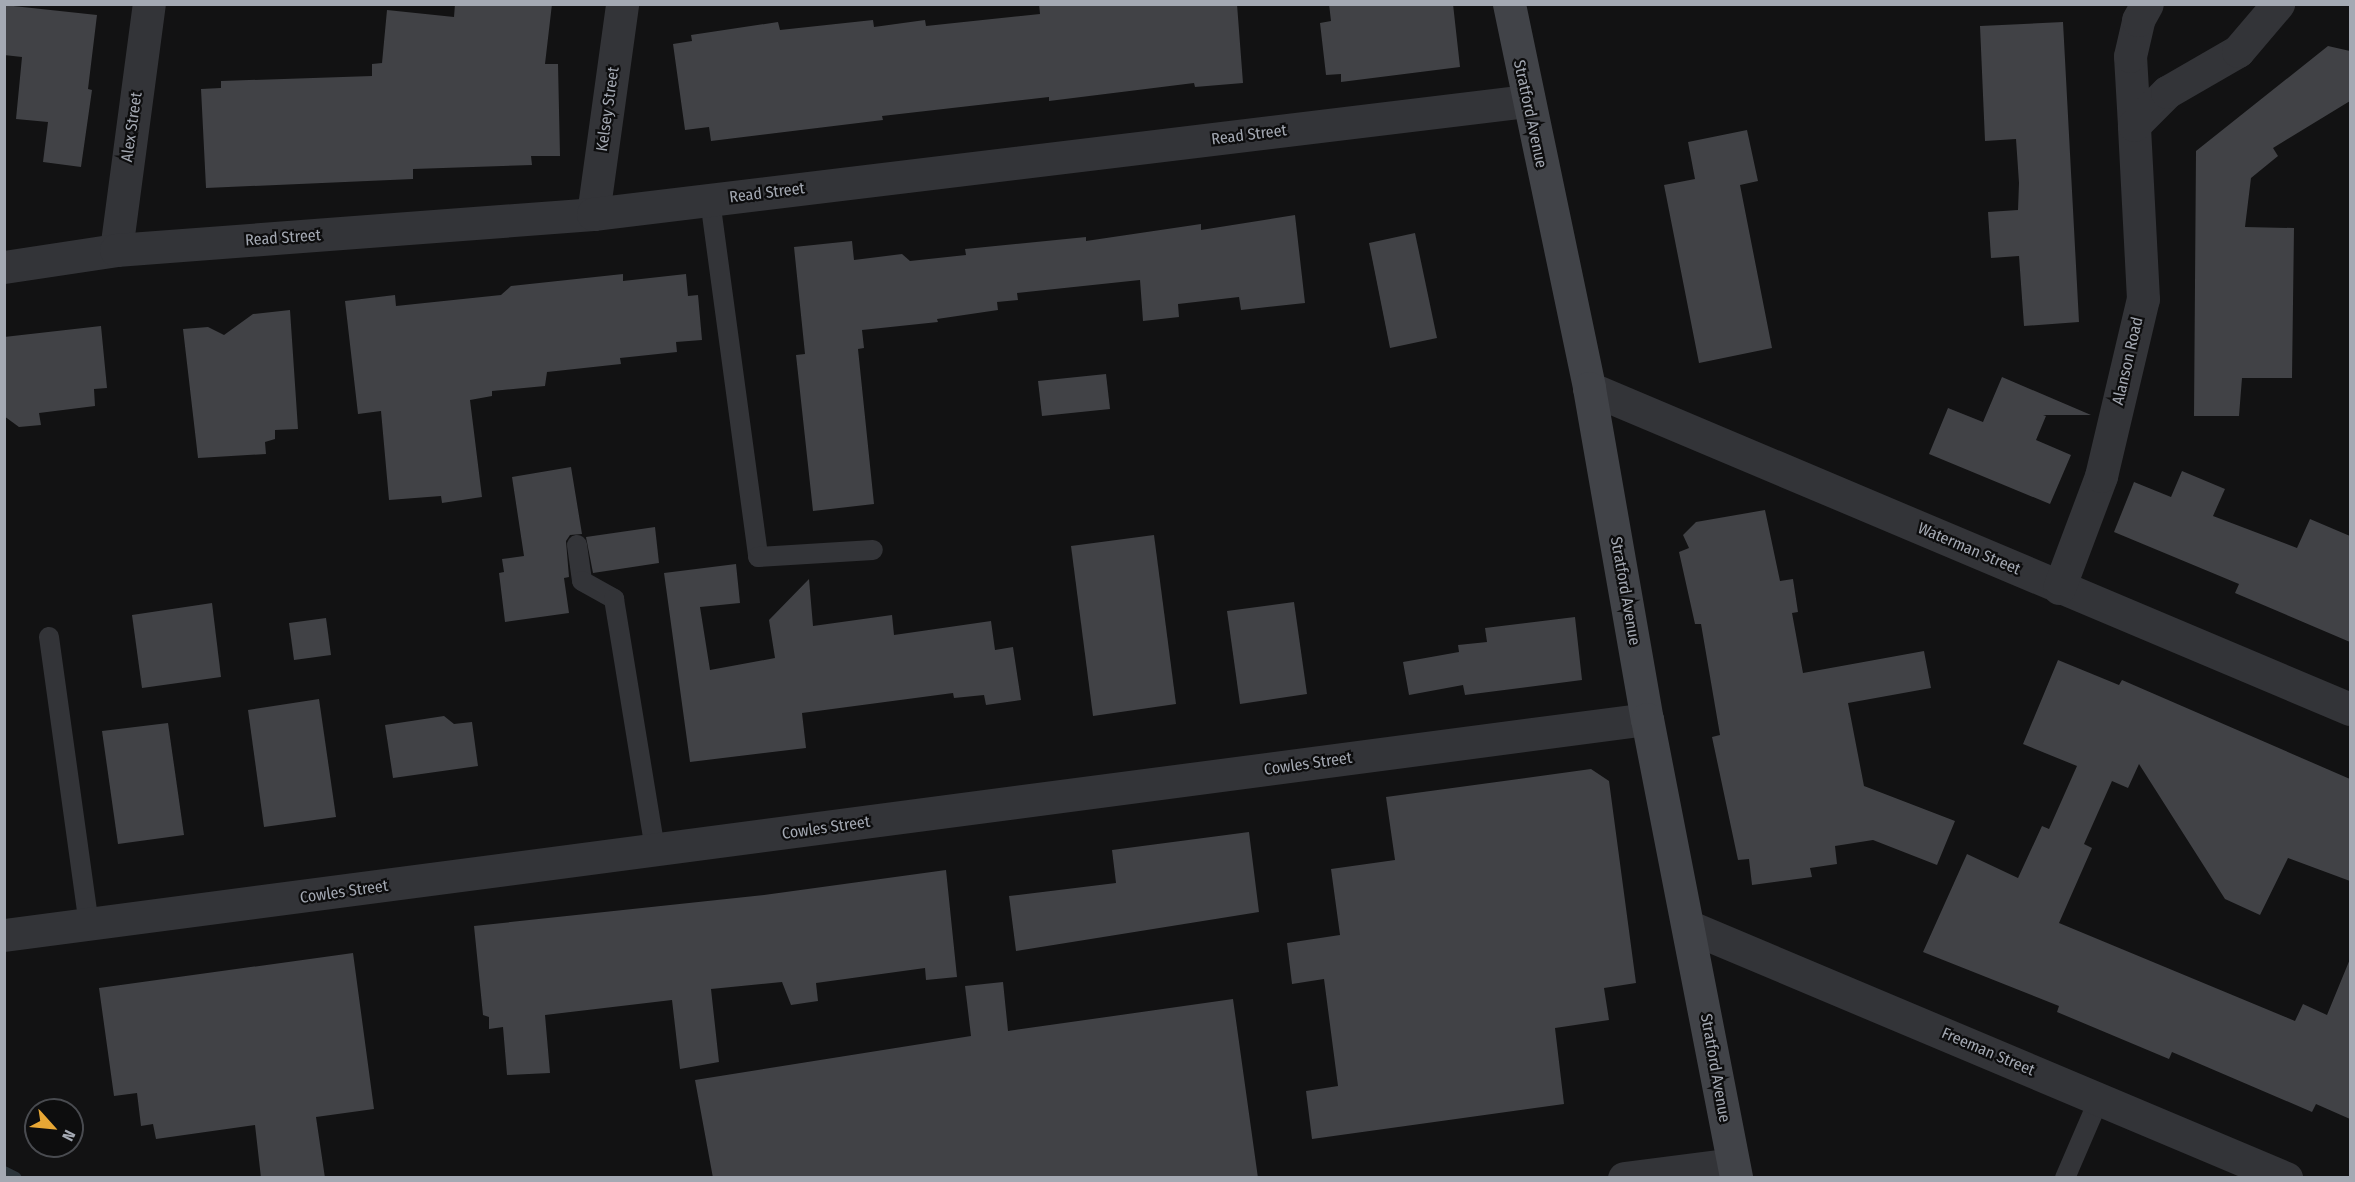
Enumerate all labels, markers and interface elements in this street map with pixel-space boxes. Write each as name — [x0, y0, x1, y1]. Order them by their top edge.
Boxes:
street label: Stratford Avenue — [1509, 58, 1551, 170]
street label: Kelsey Street — [593, 65, 623, 153]
street label: Alex Street — [118, 91, 146, 163]
street label: Read Street — [1210, 121, 1288, 149]
street label: Read Street — [728, 179, 806, 207]
street label: Read Street — [245, 226, 321, 250]
street label: Alanson Road — [2109, 315, 2147, 407]
street label: Waterman Street — [1915, 519, 2023, 579]
street label: Stratford Avenue — [1606, 535, 1644, 647]
street label: Cowles Street — [1263, 748, 1353, 780]
street label: Cowles Street — [781, 812, 871, 844]
street label: Cowles Street — [299, 876, 389, 908]
street label: Stratford Avenue — [1696, 1012, 1734, 1124]
street label: Freeman Street — [1939, 1024, 2037, 1080]
north arrow — [24, 1098, 84, 1158]
text: N — [58, 1127, 79, 1144]

